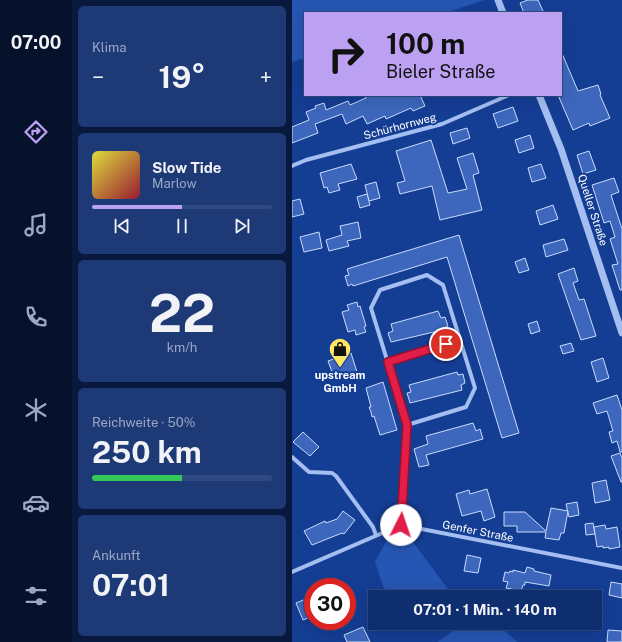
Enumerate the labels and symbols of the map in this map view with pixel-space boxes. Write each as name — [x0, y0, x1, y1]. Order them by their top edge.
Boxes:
street label: Schürhornweg — [362, 110, 438, 141]
street label: Queller Straße — [576, 173, 610, 247]
pin — [429, 327, 463, 361]
shop icon: upstream GmbH — [327, 336, 353, 369]
place label: upstream GmbH — [315, 369, 365, 394]
position arrow — [380, 504, 422, 546]
street label: Genfer Straße — [441, 518, 515, 544]
speed limit sign: 30 — [304, 578, 356, 630]

